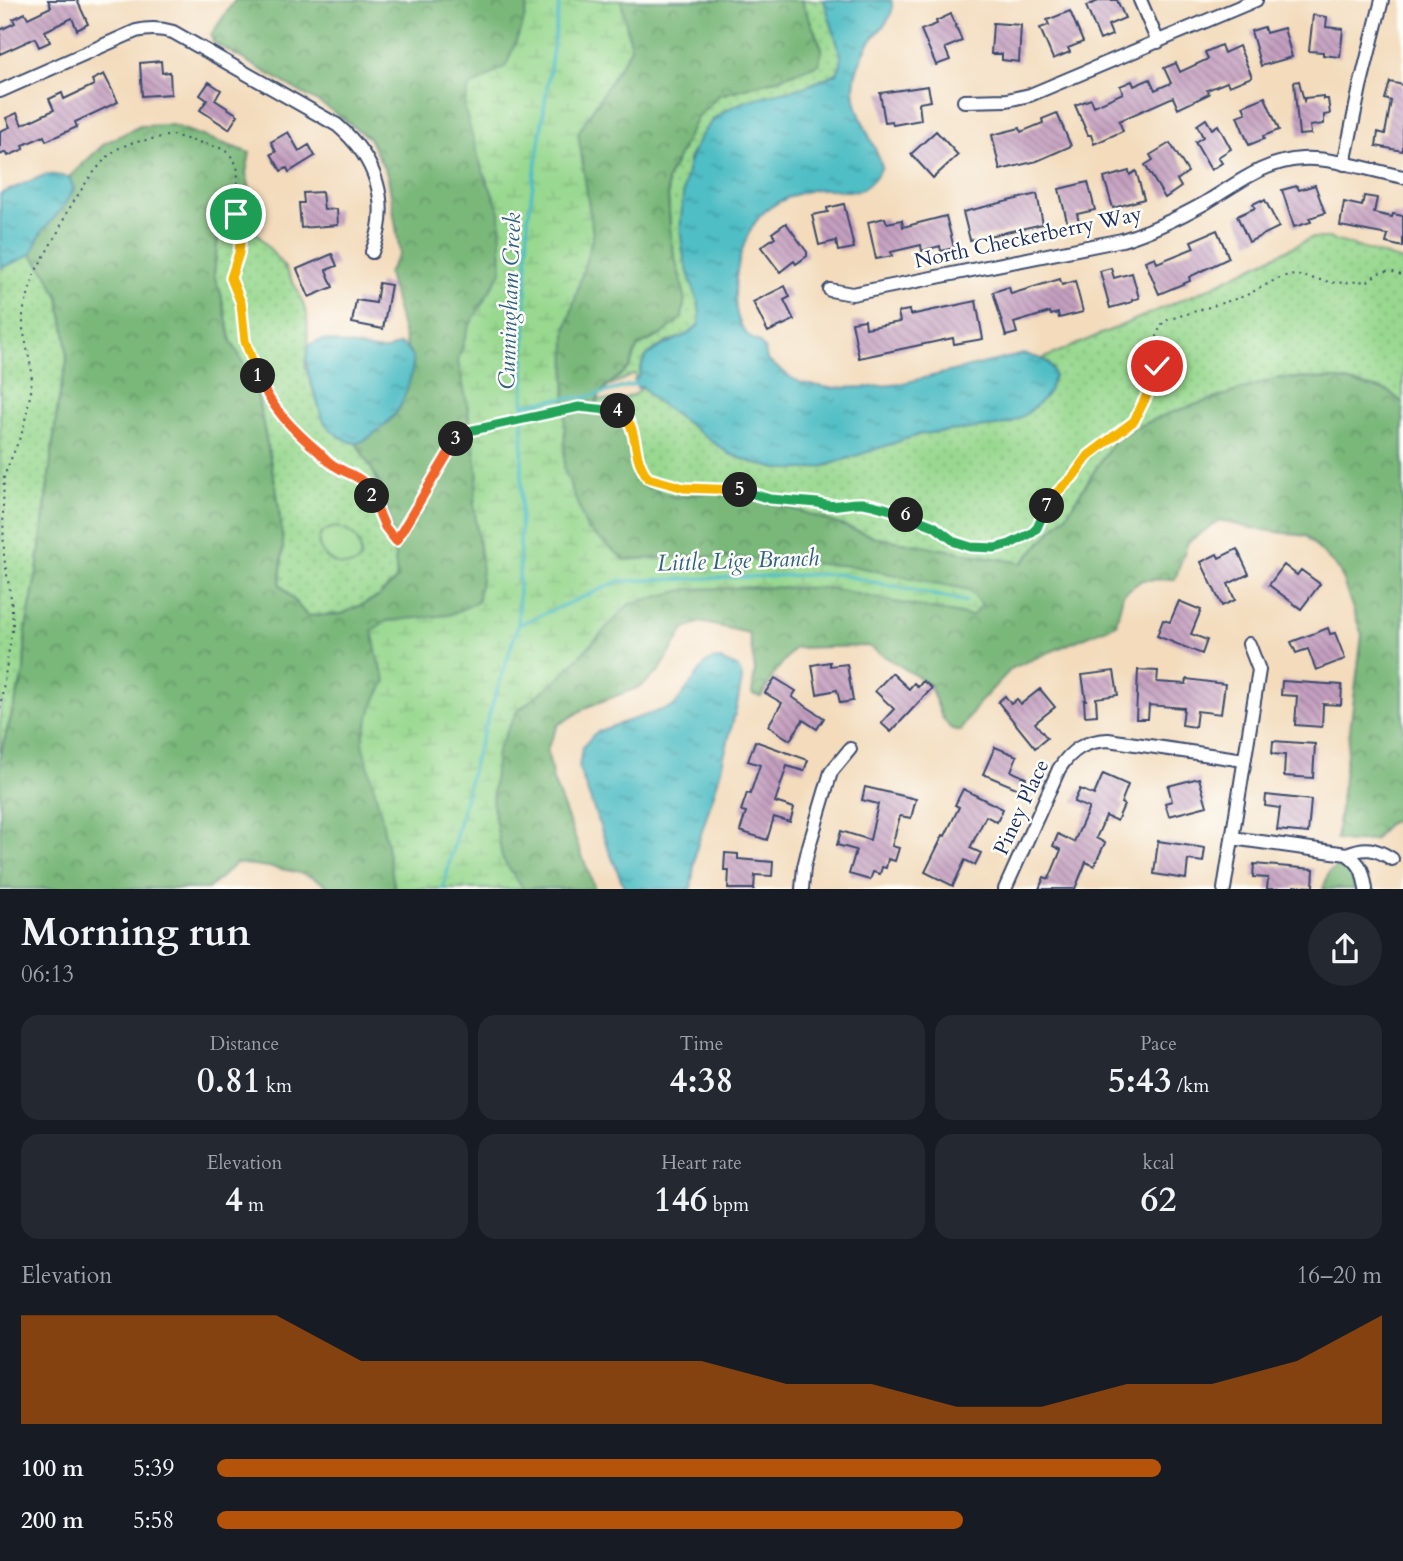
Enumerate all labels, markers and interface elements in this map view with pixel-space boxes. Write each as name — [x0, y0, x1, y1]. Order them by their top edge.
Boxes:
pin — [206, 184, 266, 244]
icon: arrive — [217, 195, 255, 233]
street label: North Checkerberry Way — [912, 199, 1145, 276]
water label: Cunningham Creek — [491, 211, 528, 390]
pin — [1127, 336, 1187, 396]
icon: check — [1138, 347, 1176, 385]
pin: 1 — [240, 358, 276, 394]
text: 1 — [253, 362, 262, 388]
pin: 4 — [600, 394, 636, 428]
text: 4 — [613, 397, 622, 423]
pin: 3 — [438, 422, 474, 457]
text: 3 — [451, 425, 460, 451]
pin: 5 — [722, 472, 758, 508]
text: 5 — [735, 476, 744, 502]
pin: 2 — [354, 478, 390, 514]
text: 2 — [367, 482, 376, 508]
pin: 7 — [1030, 489, 1064, 524]
text: 7 — [1042, 492, 1051, 518]
pin: 6 — [888, 498, 923, 532]
text: 6 — [901, 501, 910, 527]
water label: Little Lige Branch — [656, 542, 820, 579]
street label: Piney Place — [987, 755, 1056, 860]
text: Morning run — [21, 907, 251, 959]
button: share — [1308, 912, 1382, 986]
text: 06:13 — [21, 959, 74, 990]
text: Distance — [210, 1031, 279, 1057]
text: Time — [680, 1031, 723, 1057]
text: Pace — [1140, 1031, 1177, 1057]
text: 0.81 — [197, 1057, 261, 1105]
text: 4:38 — [670, 1057, 733, 1105]
text: 5:43 — [1108, 1057, 1172, 1105]
text: km — [261, 1073, 292, 1099]
text: /km — [1172, 1073, 1209, 1099]
text: Elevation — [207, 1150, 282, 1176]
text: Heart rate — [661, 1150, 742, 1176]
text: kcal — [1143, 1150, 1174, 1176]
text: 4 — [225, 1176, 243, 1224]
text: 146 — [654, 1176, 708, 1224]
text: 62 — [1141, 1176, 1176, 1224]
text: m — [243, 1192, 264, 1218]
text: bpm — [708, 1192, 749, 1218]
text: Elevation — [21, 1260, 112, 1291]
text: 16–20 m — [1297, 1260, 1382, 1291]
text: 100 m — [21, 1453, 84, 1484]
text: 5:39 — [133, 1453, 174, 1484]
text: 200 m — [21, 1505, 84, 1536]
text: 5:58 — [133, 1505, 174, 1536]

